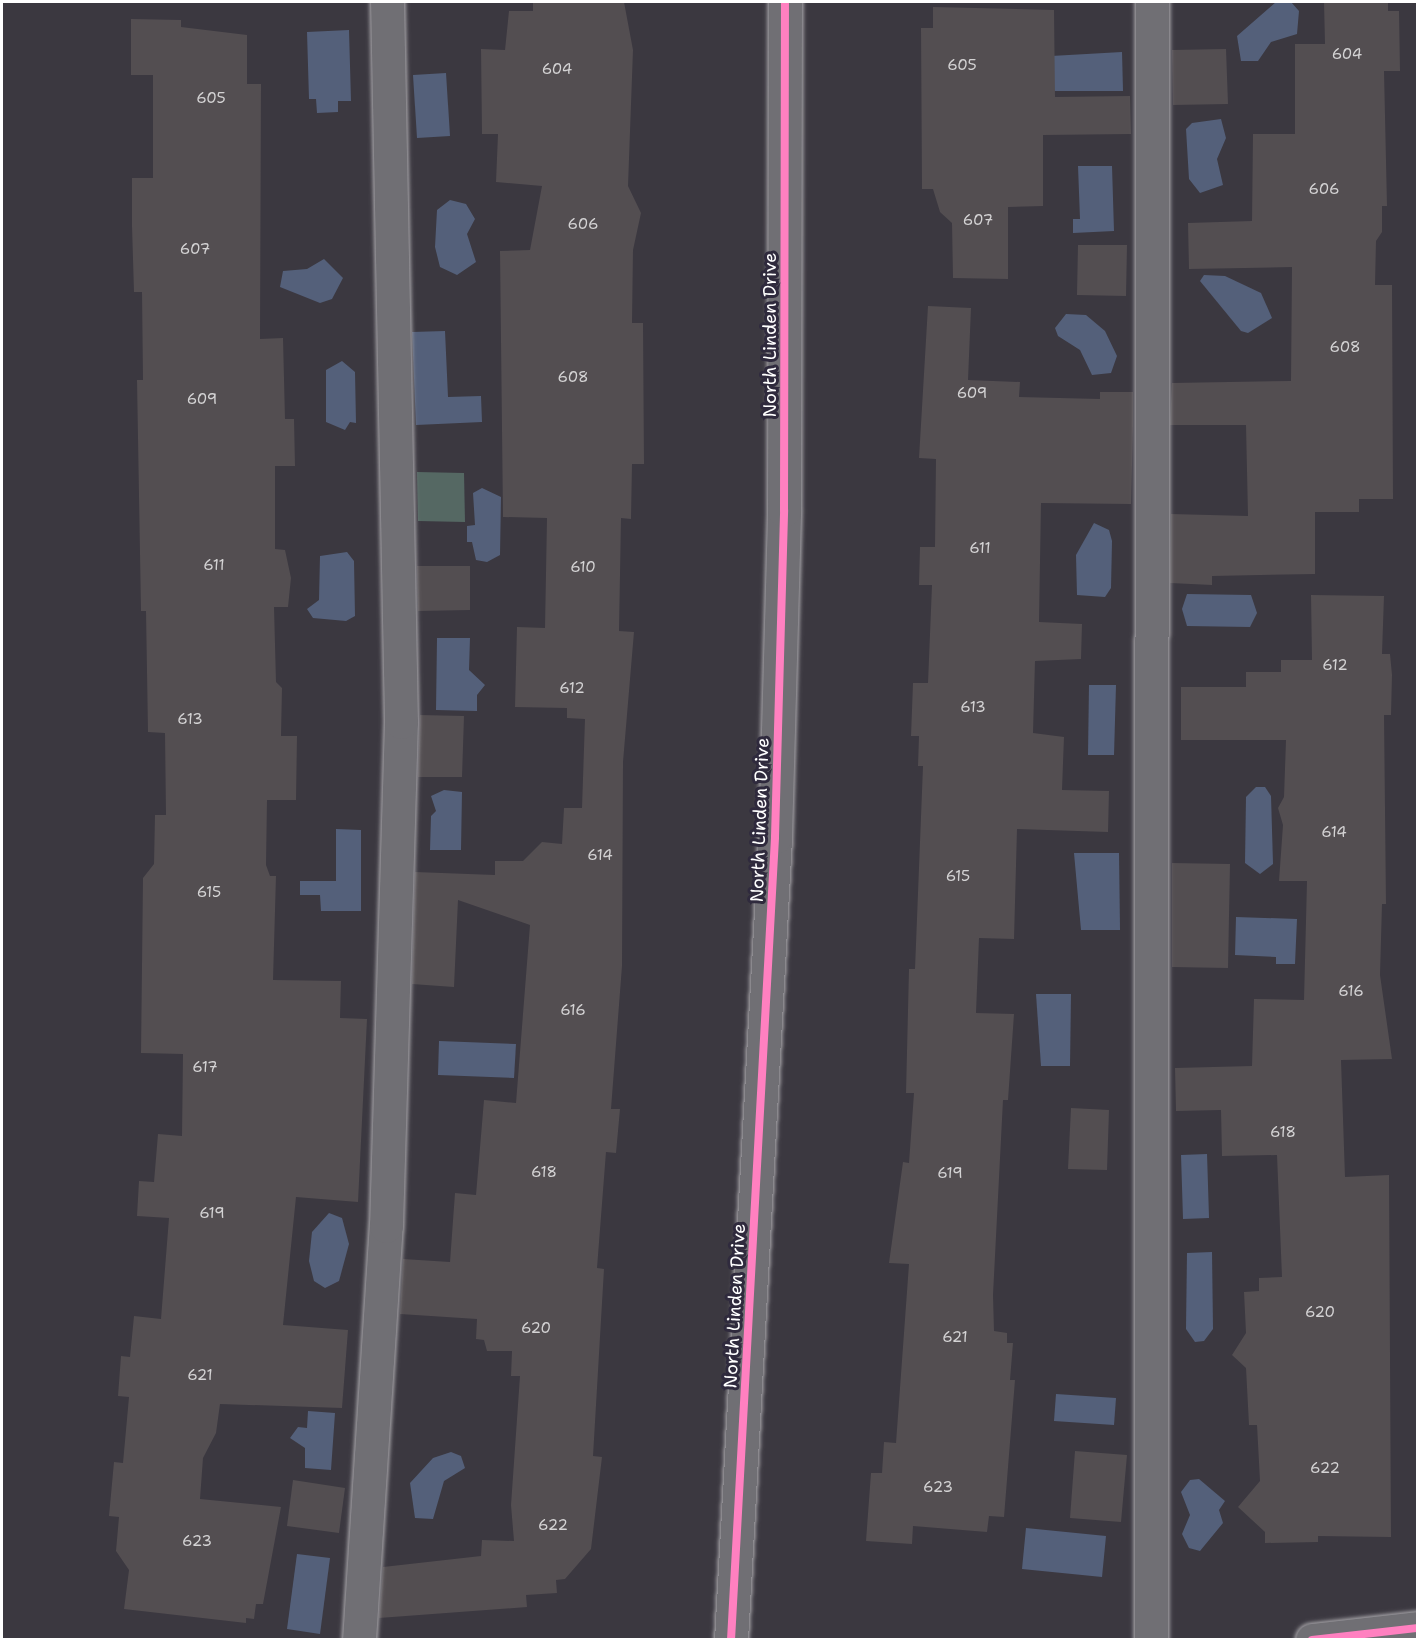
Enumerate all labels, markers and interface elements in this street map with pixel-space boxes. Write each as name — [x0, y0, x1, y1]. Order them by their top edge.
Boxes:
house number: 604 — [1332, 46, 1362, 64]
house number: 605 — [947, 57, 977, 75]
house number: 604 — [542, 61, 572, 79]
house number: 605 — [196, 90, 226, 108]
house number: 606 — [1309, 181, 1339, 199]
house number: 607 — [963, 212, 993, 230]
house number: 606 — [568, 216, 598, 234]
house number: 607 — [180, 241, 210, 259]
street label: North Linden Drive — [759, 253, 781, 417]
house number: 608 — [1330, 339, 1360, 357]
house number: 608 — [558, 369, 588, 387]
house number: 609 — [957, 385, 987, 403]
house number: 609 — [187, 391, 217, 409]
house number: 611 — [969, 540, 991, 558]
house number: 611 — [203, 557, 225, 575]
house number: 610 — [570, 559, 596, 577]
house number: 612 — [1322, 657, 1348, 675]
house number: 612 — [559, 680, 585, 698]
house number: 613 — [960, 699, 986, 717]
house number: 613 — [177, 711, 203, 729]
street label: North Linden Drive — [746, 737, 774, 903]
house number: 614 — [1321, 824, 1347, 842]
house number: 614 — [587, 847, 613, 865]
house number: 615 — [946, 868, 970, 886]
house number: 615 — [197, 884, 221, 902]
house number: 616 — [1338, 983, 1364, 1001]
house number: 616 — [560, 1002, 586, 1020]
house number: 617 — [192, 1059, 218, 1077]
house number: 618 — [1270, 1124, 1296, 1142]
house number: 618 — [531, 1164, 557, 1182]
house number: 619 — [937, 1165, 963, 1183]
house number: 619 — [199, 1205, 225, 1223]
street label: North Linden Drive — [720, 1223, 750, 1389]
house number: 620 — [1305, 1304, 1335, 1322]
house number: 620 — [521, 1320, 551, 1338]
house number: 621 — [942, 1329, 968, 1347]
house number: 621 — [187, 1367, 213, 1385]
house number: 622 — [1310, 1460, 1340, 1478]
house number: 623 — [923, 1479, 953, 1497]
house number: 622 — [538, 1517, 568, 1535]
house number: 623 — [182, 1533, 212, 1551]

